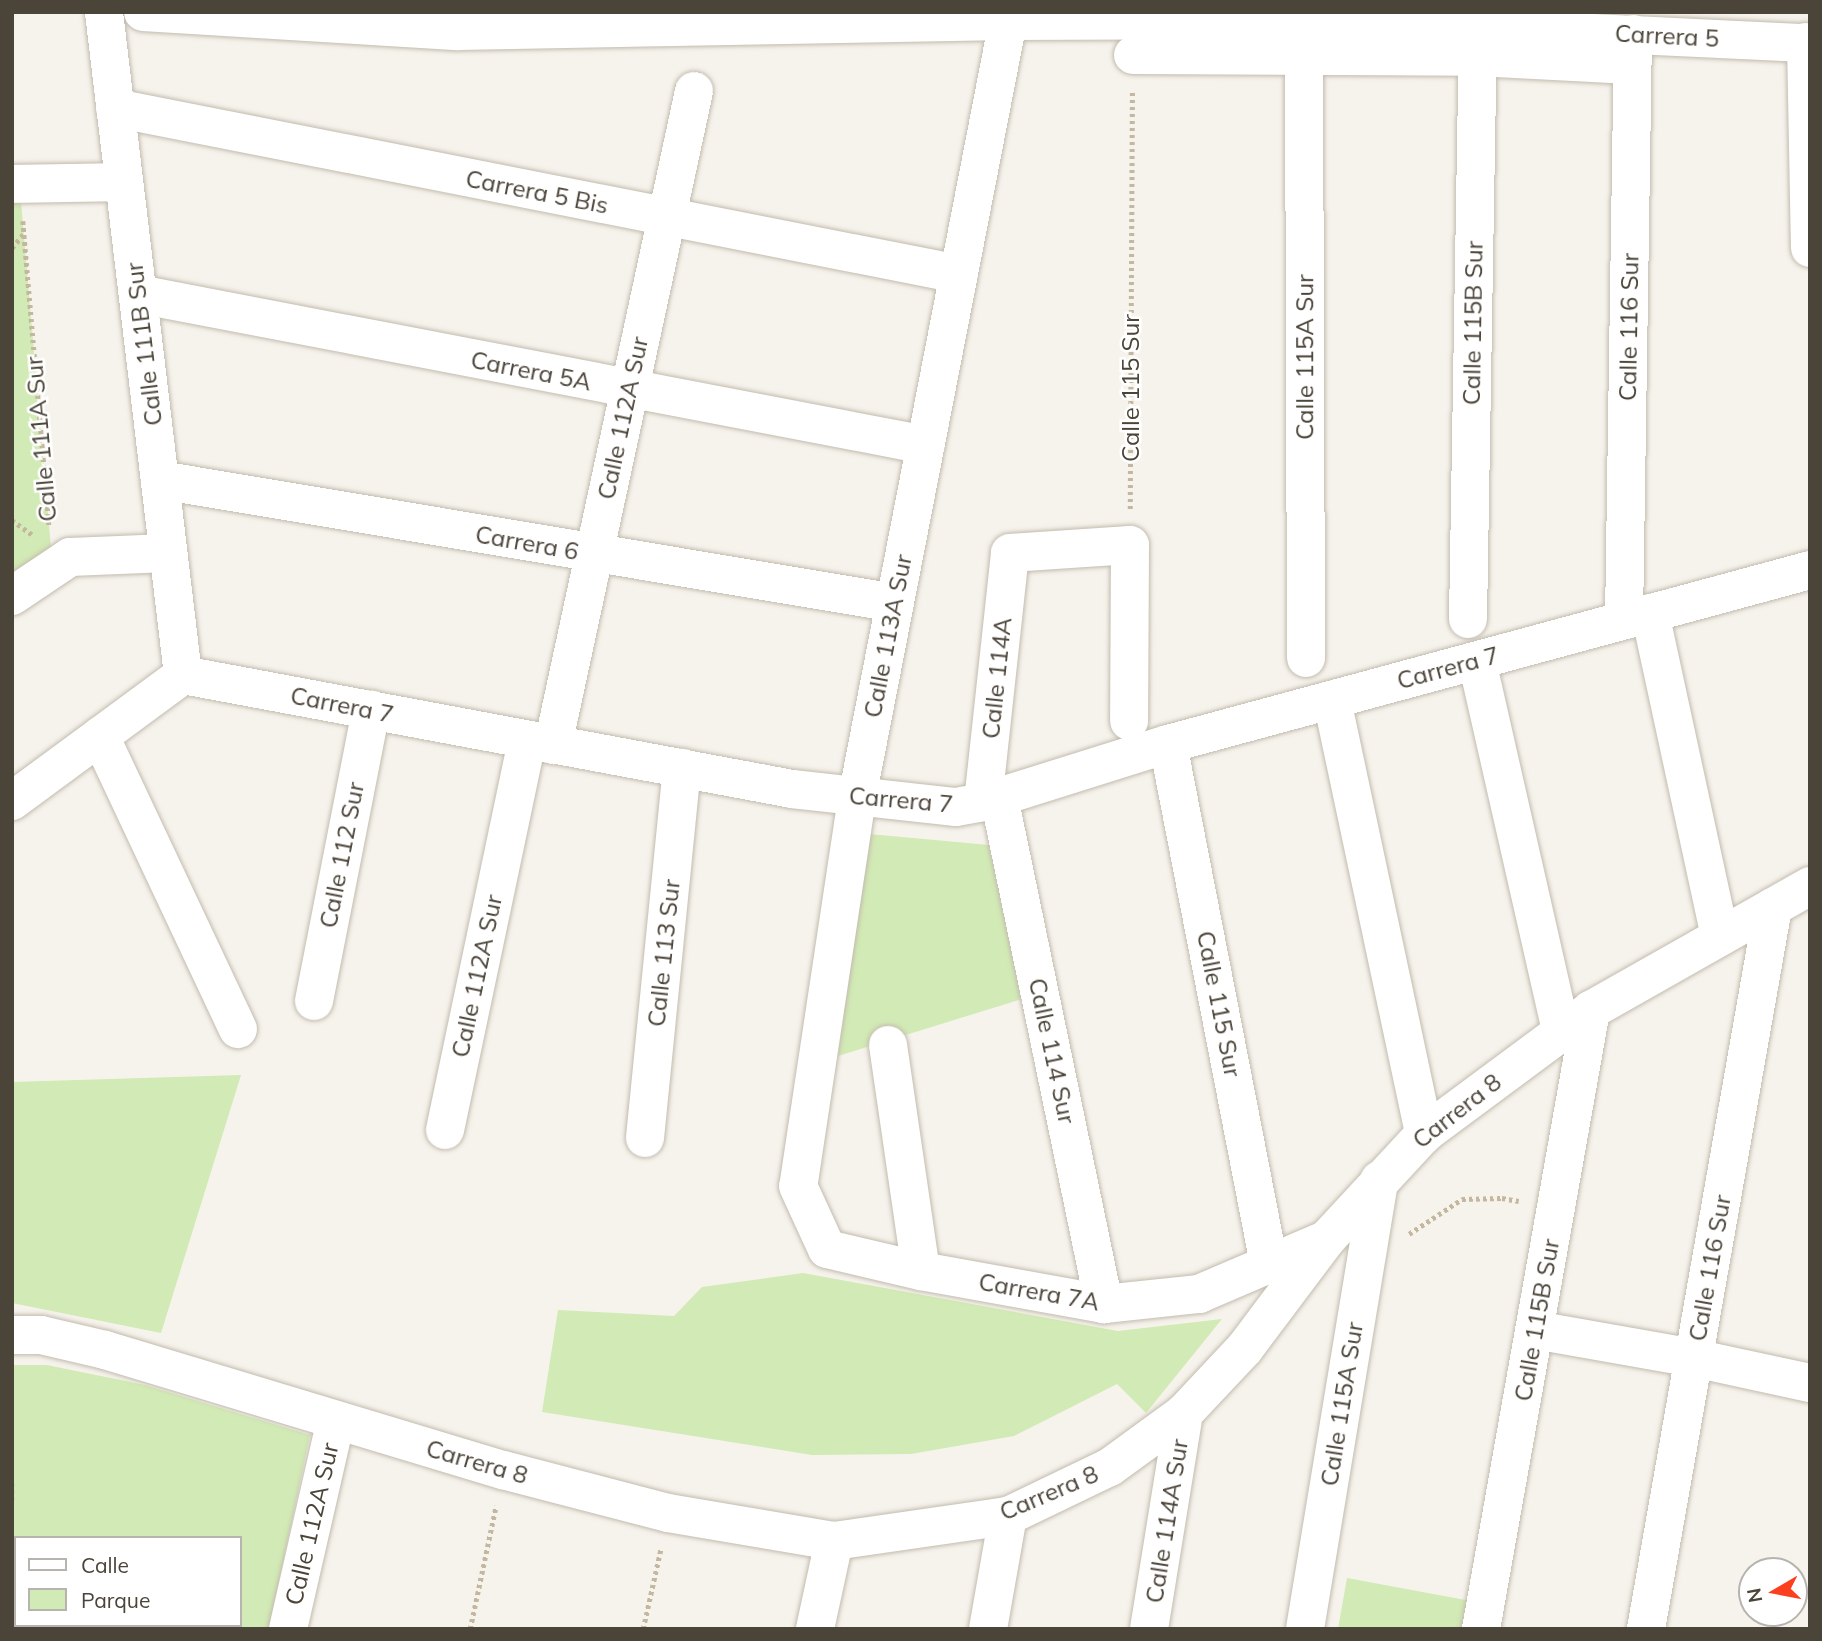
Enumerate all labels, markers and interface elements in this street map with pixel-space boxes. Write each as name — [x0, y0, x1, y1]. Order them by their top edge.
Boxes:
street label: Carrera 5 — [1614, 19, 1720, 53]
street label: Carrera 5 Bis — [463, 164, 611, 220]
street label: Calle 115B Sur — [1457, 241, 1489, 405]
street label: Calle 116 Sur — [1613, 253, 1645, 401]
street label: Calle 111B Sur — [120, 261, 168, 427]
street label: Calle 115A Sur — [1291, 274, 1319, 440]
street label: Calle 115 Sur — [1117, 314, 1145, 462]
street label: Calle 112A Sur — [592, 334, 654, 502]
street label: Carrera 5A — [468, 345, 594, 397]
street label: Calle 111A Sur — [19, 355, 63, 523]
street label: Carrera 6 — [473, 520, 581, 566]
street label: Calle 113A Sur — [858, 552, 918, 720]
street label: Calle 114A — [976, 616, 1018, 740]
street label: Carrera 7 — [1394, 641, 1502, 695]
street label: Carrera 7 — [288, 681, 396, 729]
street label: Calle 112 Sur — [314, 780, 370, 930]
street label: Carrera 7 — [848, 781, 954, 819]
street label: Calle 113 Sur — [642, 878, 686, 1028]
street label: Calle 112A Sur — [446, 892, 508, 1060]
street label: Calle 115 Sur — [1191, 929, 1247, 1079]
street label: Calle 114 Sur — [1023, 976, 1081, 1126]
street label: Carrera 8 — [1407, 1068, 1507, 1154]
street label: Calle 116 Sur — [1683, 1193, 1737, 1343]
street label: Calle 115B Sur — [1509, 1237, 1565, 1403]
street label: Carrera 7A — [976, 1267, 1102, 1317]
street label: Calle 115A Sur — [1315, 1320, 1369, 1488]
street label: Carrera 8 — [423, 1434, 531, 1490]
street label: Calle 114A Sur — [1140, 1437, 1194, 1605]
street label: Calle 112A Sur — [279, 1440, 345, 1608]
street label: Carrera 8 — [995, 1459, 1103, 1527]
legend — [14, 1536, 242, 1627]
text: Calle — [81, 1552, 129, 1578]
north arrow — [1738, 1557, 1808, 1627]
text: N — [1741, 1586, 1767, 1604]
text: Parque — [81, 1587, 150, 1613]

